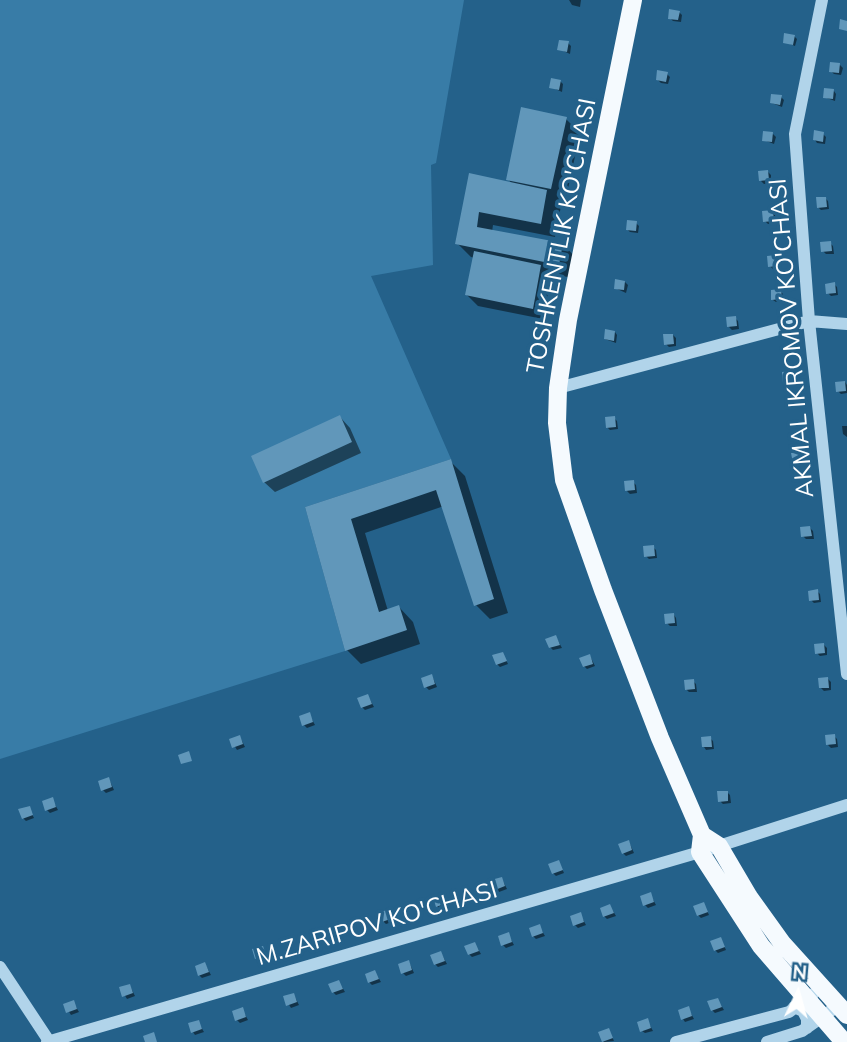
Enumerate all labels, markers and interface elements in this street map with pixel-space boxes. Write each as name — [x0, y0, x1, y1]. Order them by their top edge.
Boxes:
street label: TOSHKENTLIK KO'CHASI — [521, 96, 603, 376]
street label: AKMAL IKROMOV KO'CHASI — [764, 177, 820, 499]
street label: M.ZARIPOV KO'CHASI — [253, 876, 501, 972]
north arrow — [763, 958, 833, 1028]
text: N — [792, 959, 808, 985]

